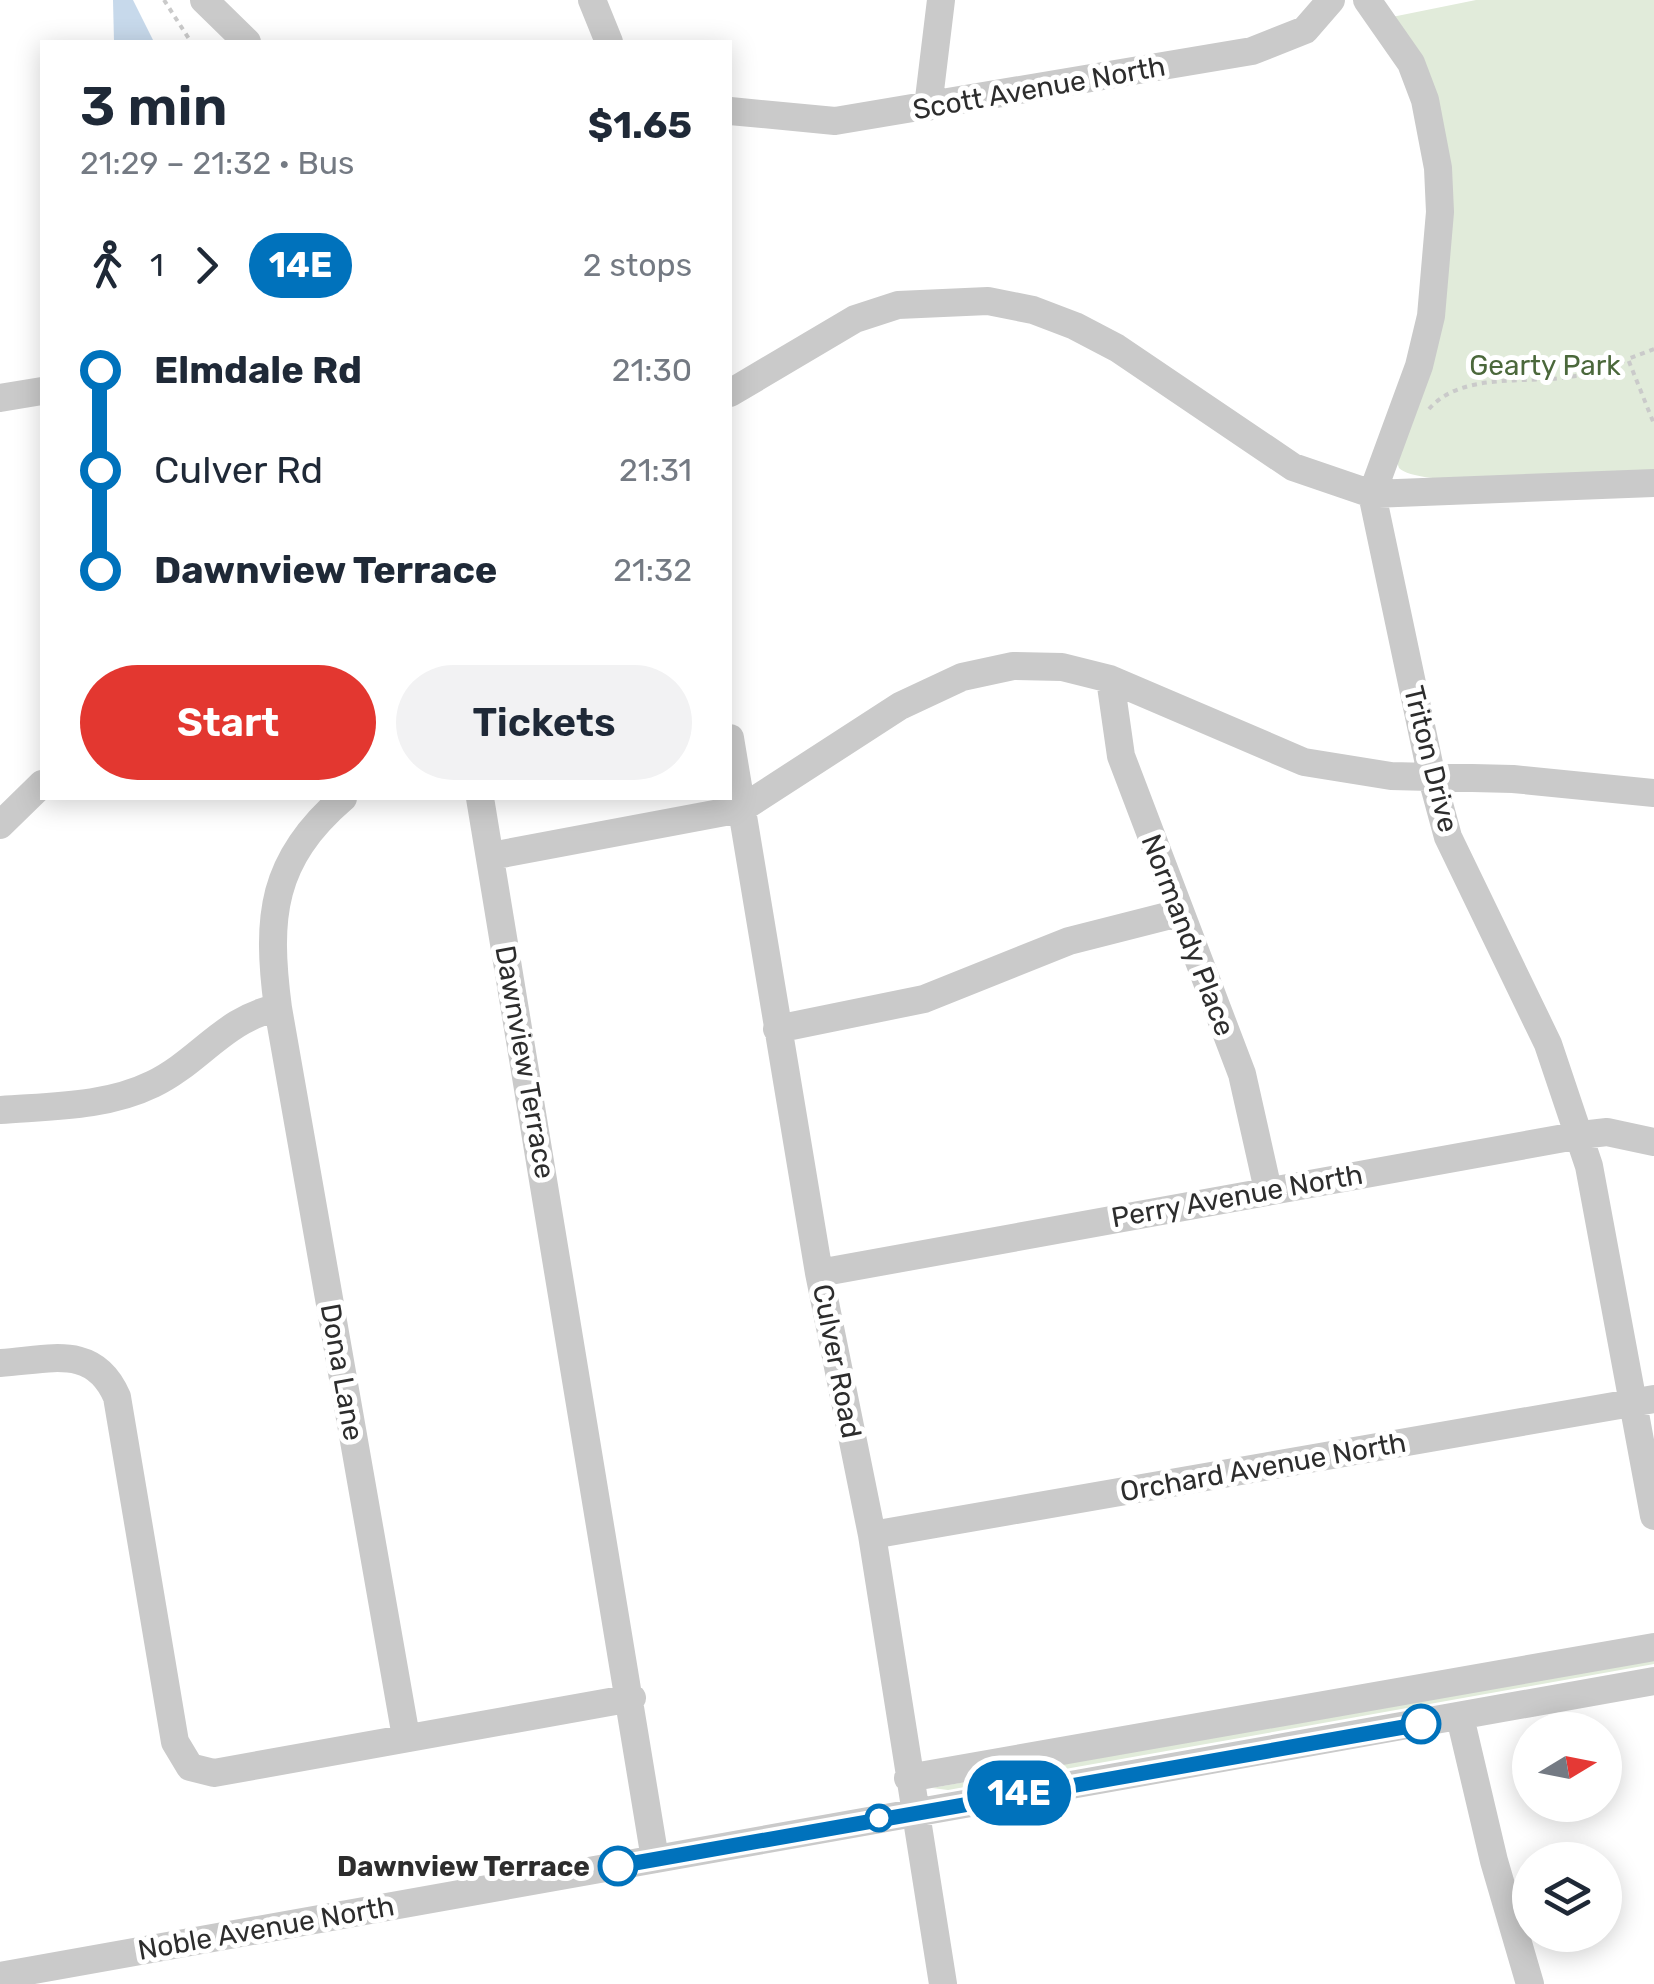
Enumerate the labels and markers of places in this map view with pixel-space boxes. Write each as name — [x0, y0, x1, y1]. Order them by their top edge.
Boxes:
unlabelled marker — [1402, 1705, 1440, 1743]
unlabelled marker — [866, 1805, 892, 1831]
marker: Dawnview Terrace — [599, 1847, 637, 1885]
place label: Dawnview Terrace — [337, 1850, 590, 1883]

